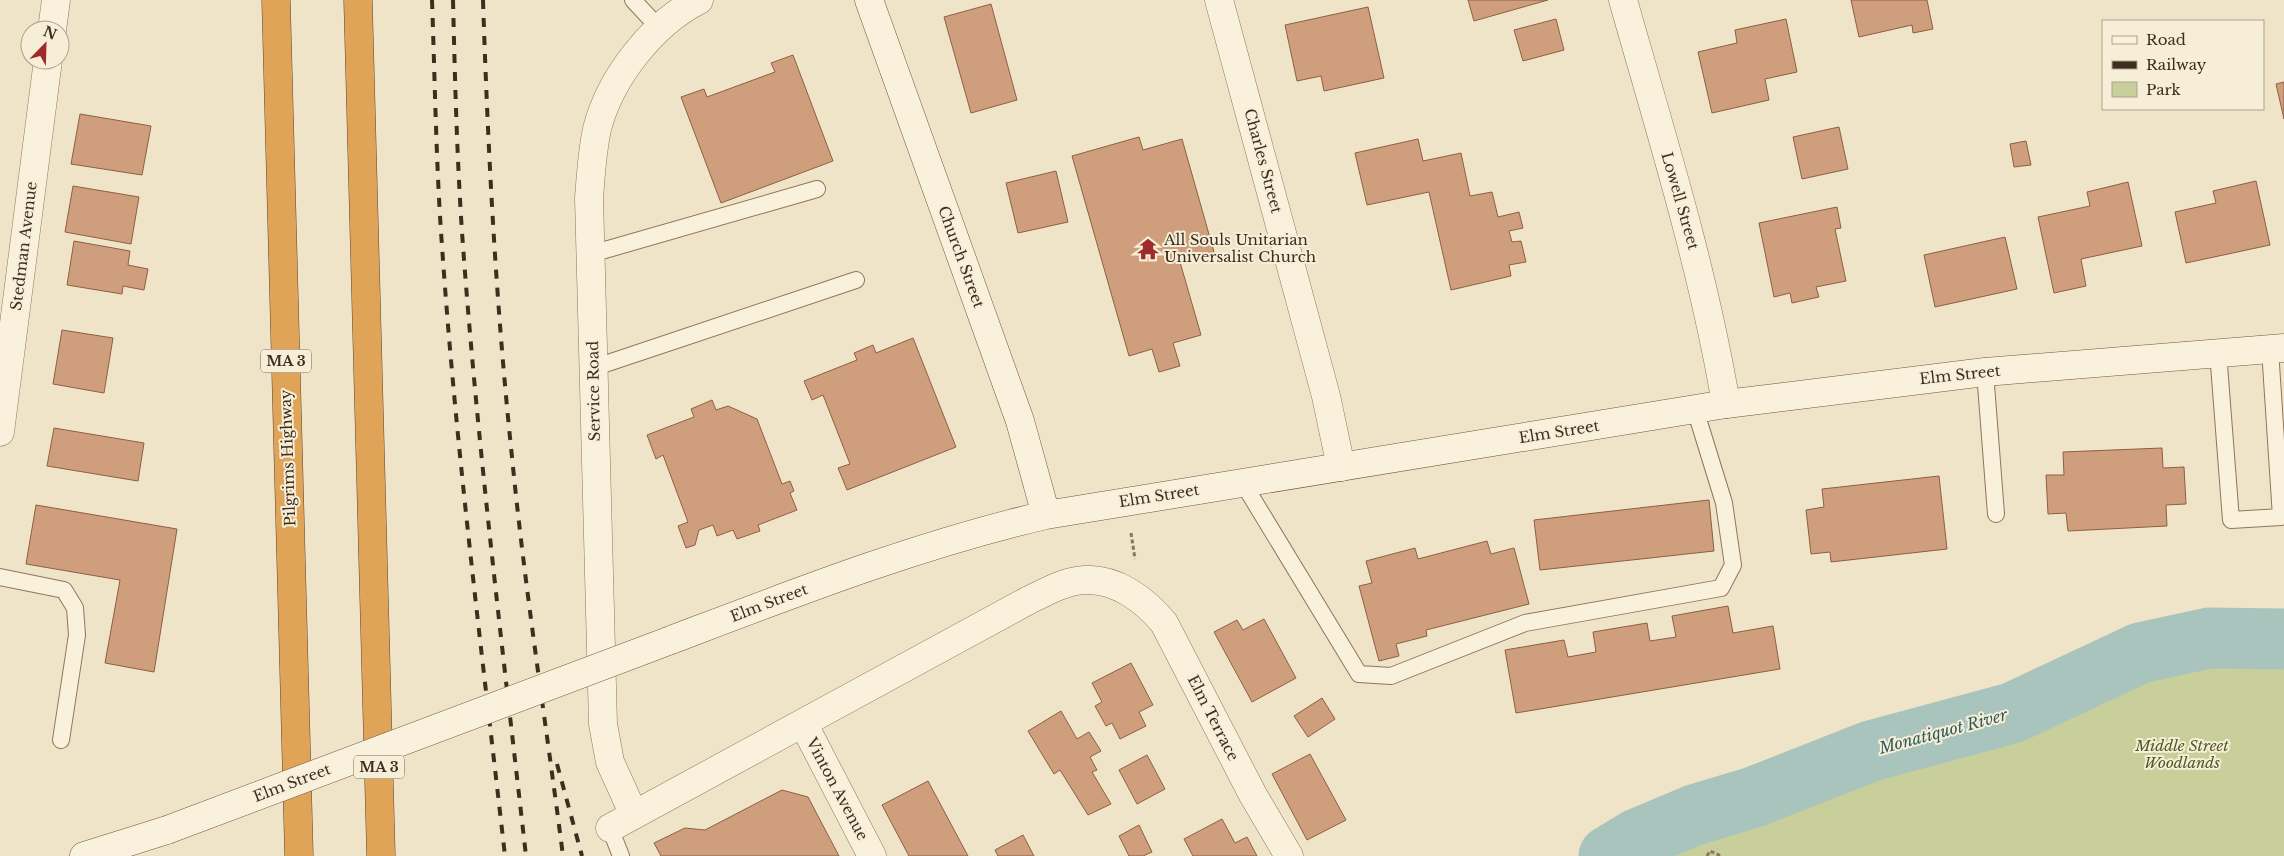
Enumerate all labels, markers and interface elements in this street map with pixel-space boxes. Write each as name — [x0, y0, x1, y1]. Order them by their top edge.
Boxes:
north arrow — [20, 20, 70, 70]
legend — [2102, 20, 2264, 110]
text: N — [41, 22, 60, 44]
text: Road — [2146, 30, 2186, 49]
text: Railway — [2146, 55, 2207, 74]
text: Park — [2146, 80, 2182, 99]
street label: Charles Street — [1240, 106, 1287, 216]
street label: Lowell Street — [1657, 150, 1704, 252]
street label: Stedman Avenue — [6, 180, 41, 311]
street label: Church Street — [934, 203, 989, 311]
place label: All Souls Unitarian Universalist Church — [1163, 230, 1316, 266]
temple icon: All Souls Unitarian Universalist Church — [1135, 236, 1161, 262]
street label: Service Road — [583, 341, 604, 441]
road number: MA 3 — [261, 350, 311, 372]
street label: Elm Street — [1919, 361, 2002, 388]
street label: Pilgrims Highway — [276, 389, 299, 527]
street label: Elm Street — [1517, 416, 1601, 447]
street label: Elm Street — [1117, 480, 1201, 511]
street label: Elm Street — [727, 579, 810, 626]
street label: Elm Terrace — [1184, 672, 1243, 764]
water label: Monatiquot River — [1876, 704, 2010, 758]
street label: Vinton Avenue — [802, 733, 873, 843]
park label: Middle Street Woodlands — [2134, 736, 2229, 772]
road number: MA 3 — [354, 756, 404, 779]
street label: Elm Street — [250, 759, 333, 806]

